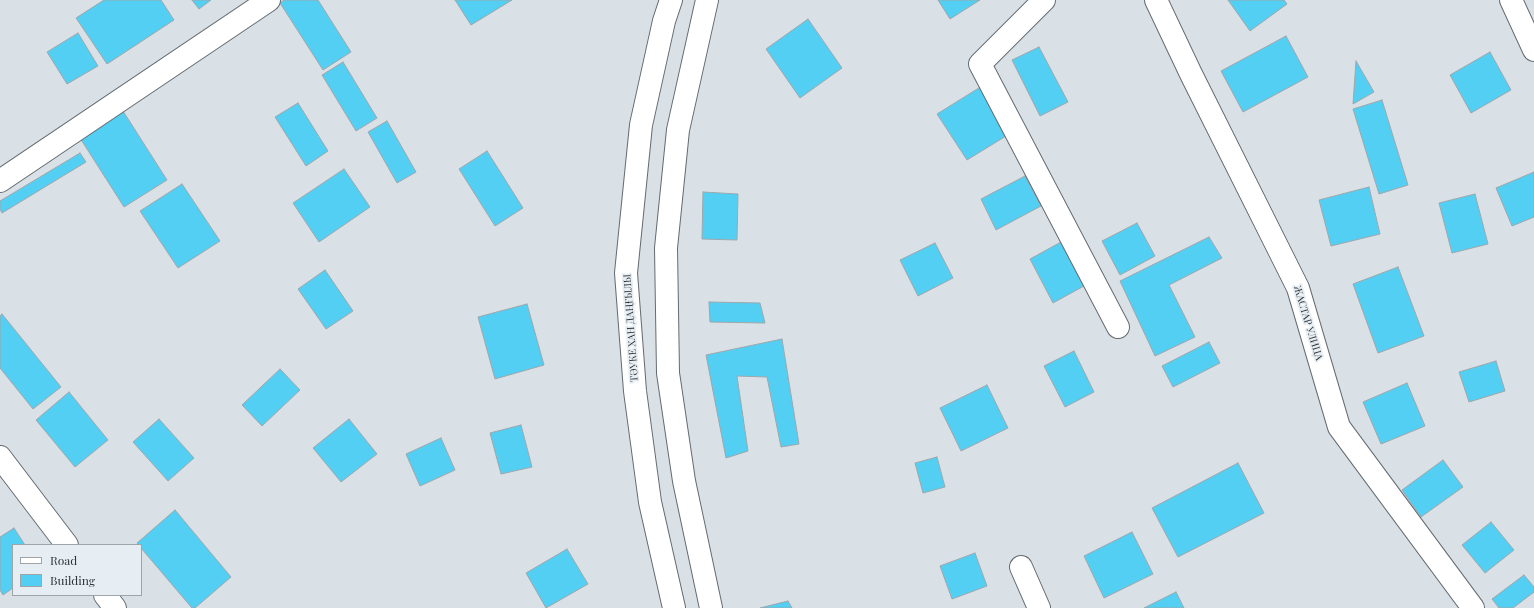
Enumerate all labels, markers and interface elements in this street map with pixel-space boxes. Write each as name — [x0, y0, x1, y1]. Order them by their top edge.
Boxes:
street label: ТӘУКЕ ХАН ДАҢҒЫЛЫ — [621, 274, 641, 382]
street label: ЖАСТАР УЛИЦА — [1291, 284, 1325, 362]
legend — [12, 544, 142, 596]
text: Road — [50, 552, 77, 568]
text: Building — [50, 572, 95, 588]

